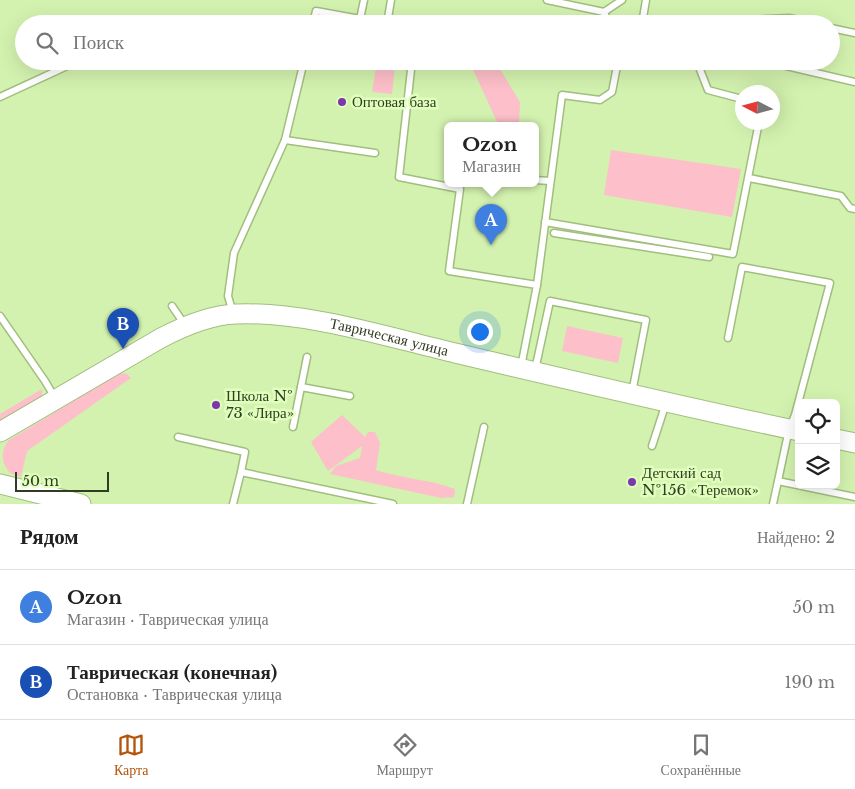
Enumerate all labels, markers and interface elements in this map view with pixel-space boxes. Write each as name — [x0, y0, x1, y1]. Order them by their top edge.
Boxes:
search box — [15, 15, 840, 70]
icon: search — [33, 29, 61, 57]
text: Поиск — [73, 31, 124, 54]
north arrow — [735, 85, 780, 130]
place label: Оптовая база — [352, 92, 437, 111]
marker: Оптовая база — [336, 96, 348, 108]
popup — [444, 122, 539, 187]
text: Ozon — [462, 133, 517, 156]
text: Магазин — [462, 156, 521, 176]
pin: A — [475, 204, 507, 245]
pin: B — [107, 308, 139, 349]
street label: Таврическая улица — [328, 313, 451, 360]
your location — [467, 319, 493, 345]
place label: Школа № 73 «Лира» — [226, 386, 294, 422]
marker: Школа № 73 «Лира» — [210, 399, 222, 411]
map controls — [795, 399, 840, 489]
button: locate — [795, 399, 840, 444]
button: layers — [795, 444, 840, 489]
place label: Детский сад №156 «Теремок» — [642, 463, 759, 499]
scale bar — [15, 469, 109, 492]
text: 50 m — [22, 472, 59, 490]
marker: Детский сад №156 «Теремок» — [626, 476, 638, 488]
text: Рядом — [20, 524, 79, 550]
text: Найдено: 2 — [757, 527, 835, 547]
text: Ozon — [67, 586, 122, 609]
text: A — [30, 597, 42, 617]
text: 50 m — [793, 597, 835, 617]
text: Магазин · Таврическая улица — [67, 609, 269, 629]
text: Таврическая (конечная) — [67, 661, 277, 684]
text: B — [30, 672, 42, 692]
text: 190 m — [784, 672, 835, 692]
text: Остановка · Таврическая улица — [67, 684, 282, 704]
tab: Карта — [114, 731, 149, 779]
tab: Маршрут — [376, 731, 433, 779]
tab: Сохранённые — [661, 731, 741, 779]

